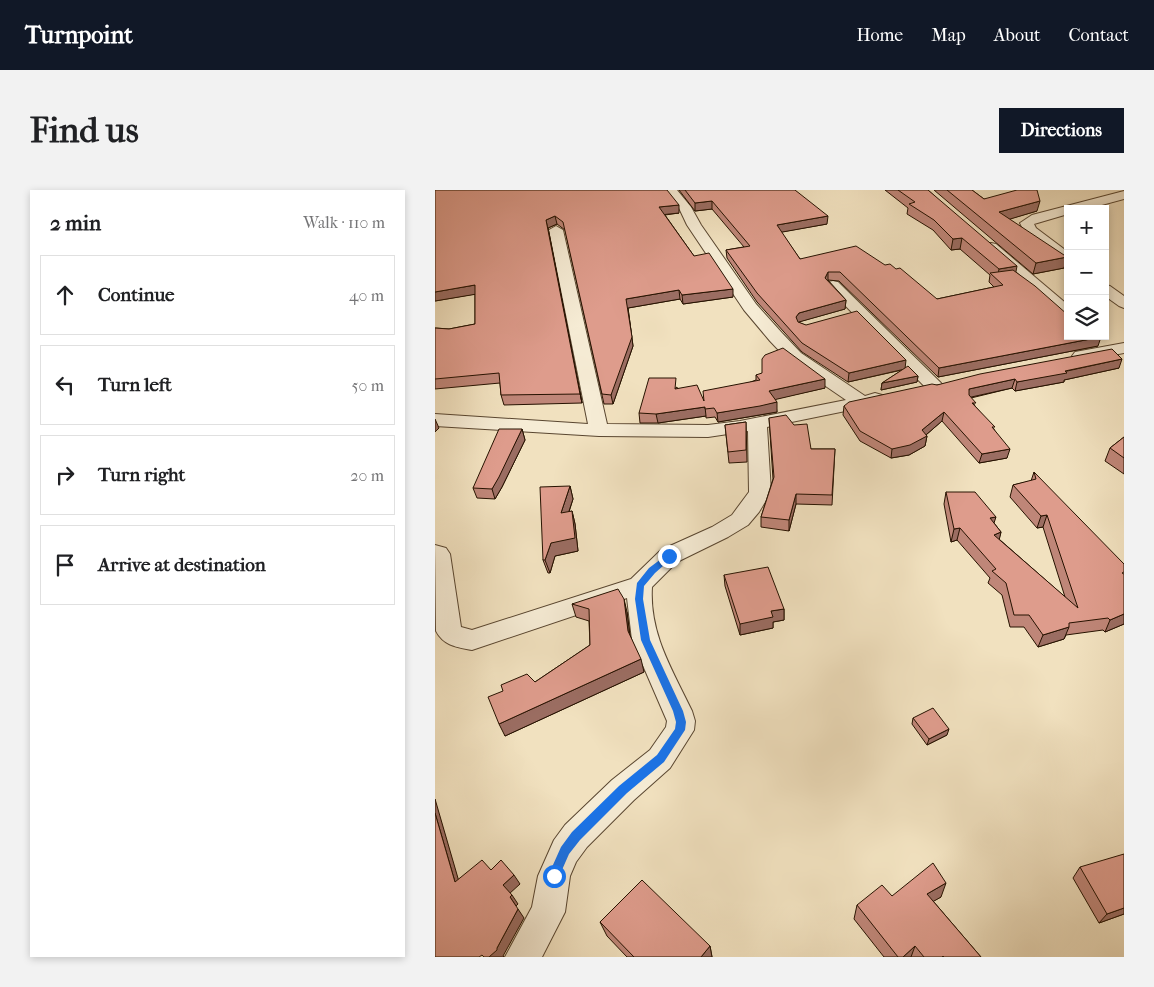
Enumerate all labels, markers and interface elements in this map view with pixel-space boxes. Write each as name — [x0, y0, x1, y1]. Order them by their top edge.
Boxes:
text: Turnpoint — [25, 21, 133, 49]
text: Home — [856, 25, 903, 46]
text: Map — [931, 25, 966, 46]
text: About — [994, 25, 1040, 46]
text: Contact — [1068, 25, 1129, 46]
button: Directions — [999, 108, 1124, 153]
text: Find us — [30, 110, 139, 151]
map controls — [1064, 205, 1109, 340]
button: + — [1064, 205, 1109, 250]
text: 2 min — [50, 211, 101, 235]
text: Walk · 110 m — [303, 213, 385, 232]
button: − — [1064, 250, 1109, 295]
icon: ahead — [51, 281, 79, 309]
text: Continue — [98, 284, 174, 306]
text: 40 m — [349, 286, 384, 305]
button: layers — [1064, 295, 1109, 340]
icon: left — [51, 371, 79, 399]
text: Turn left — [98, 374, 172, 396]
text: 50 m — [352, 376, 384, 395]
icon: right — [51, 461, 79, 489]
text: Turn right — [98, 464, 185, 486]
text: 20 m — [350, 466, 384, 485]
route end — [658, 545, 681, 568]
icon: arrive — [51, 551, 79, 579]
text: Arrive at destination — [98, 554, 266, 576]
route start — [543, 865, 566, 888]

